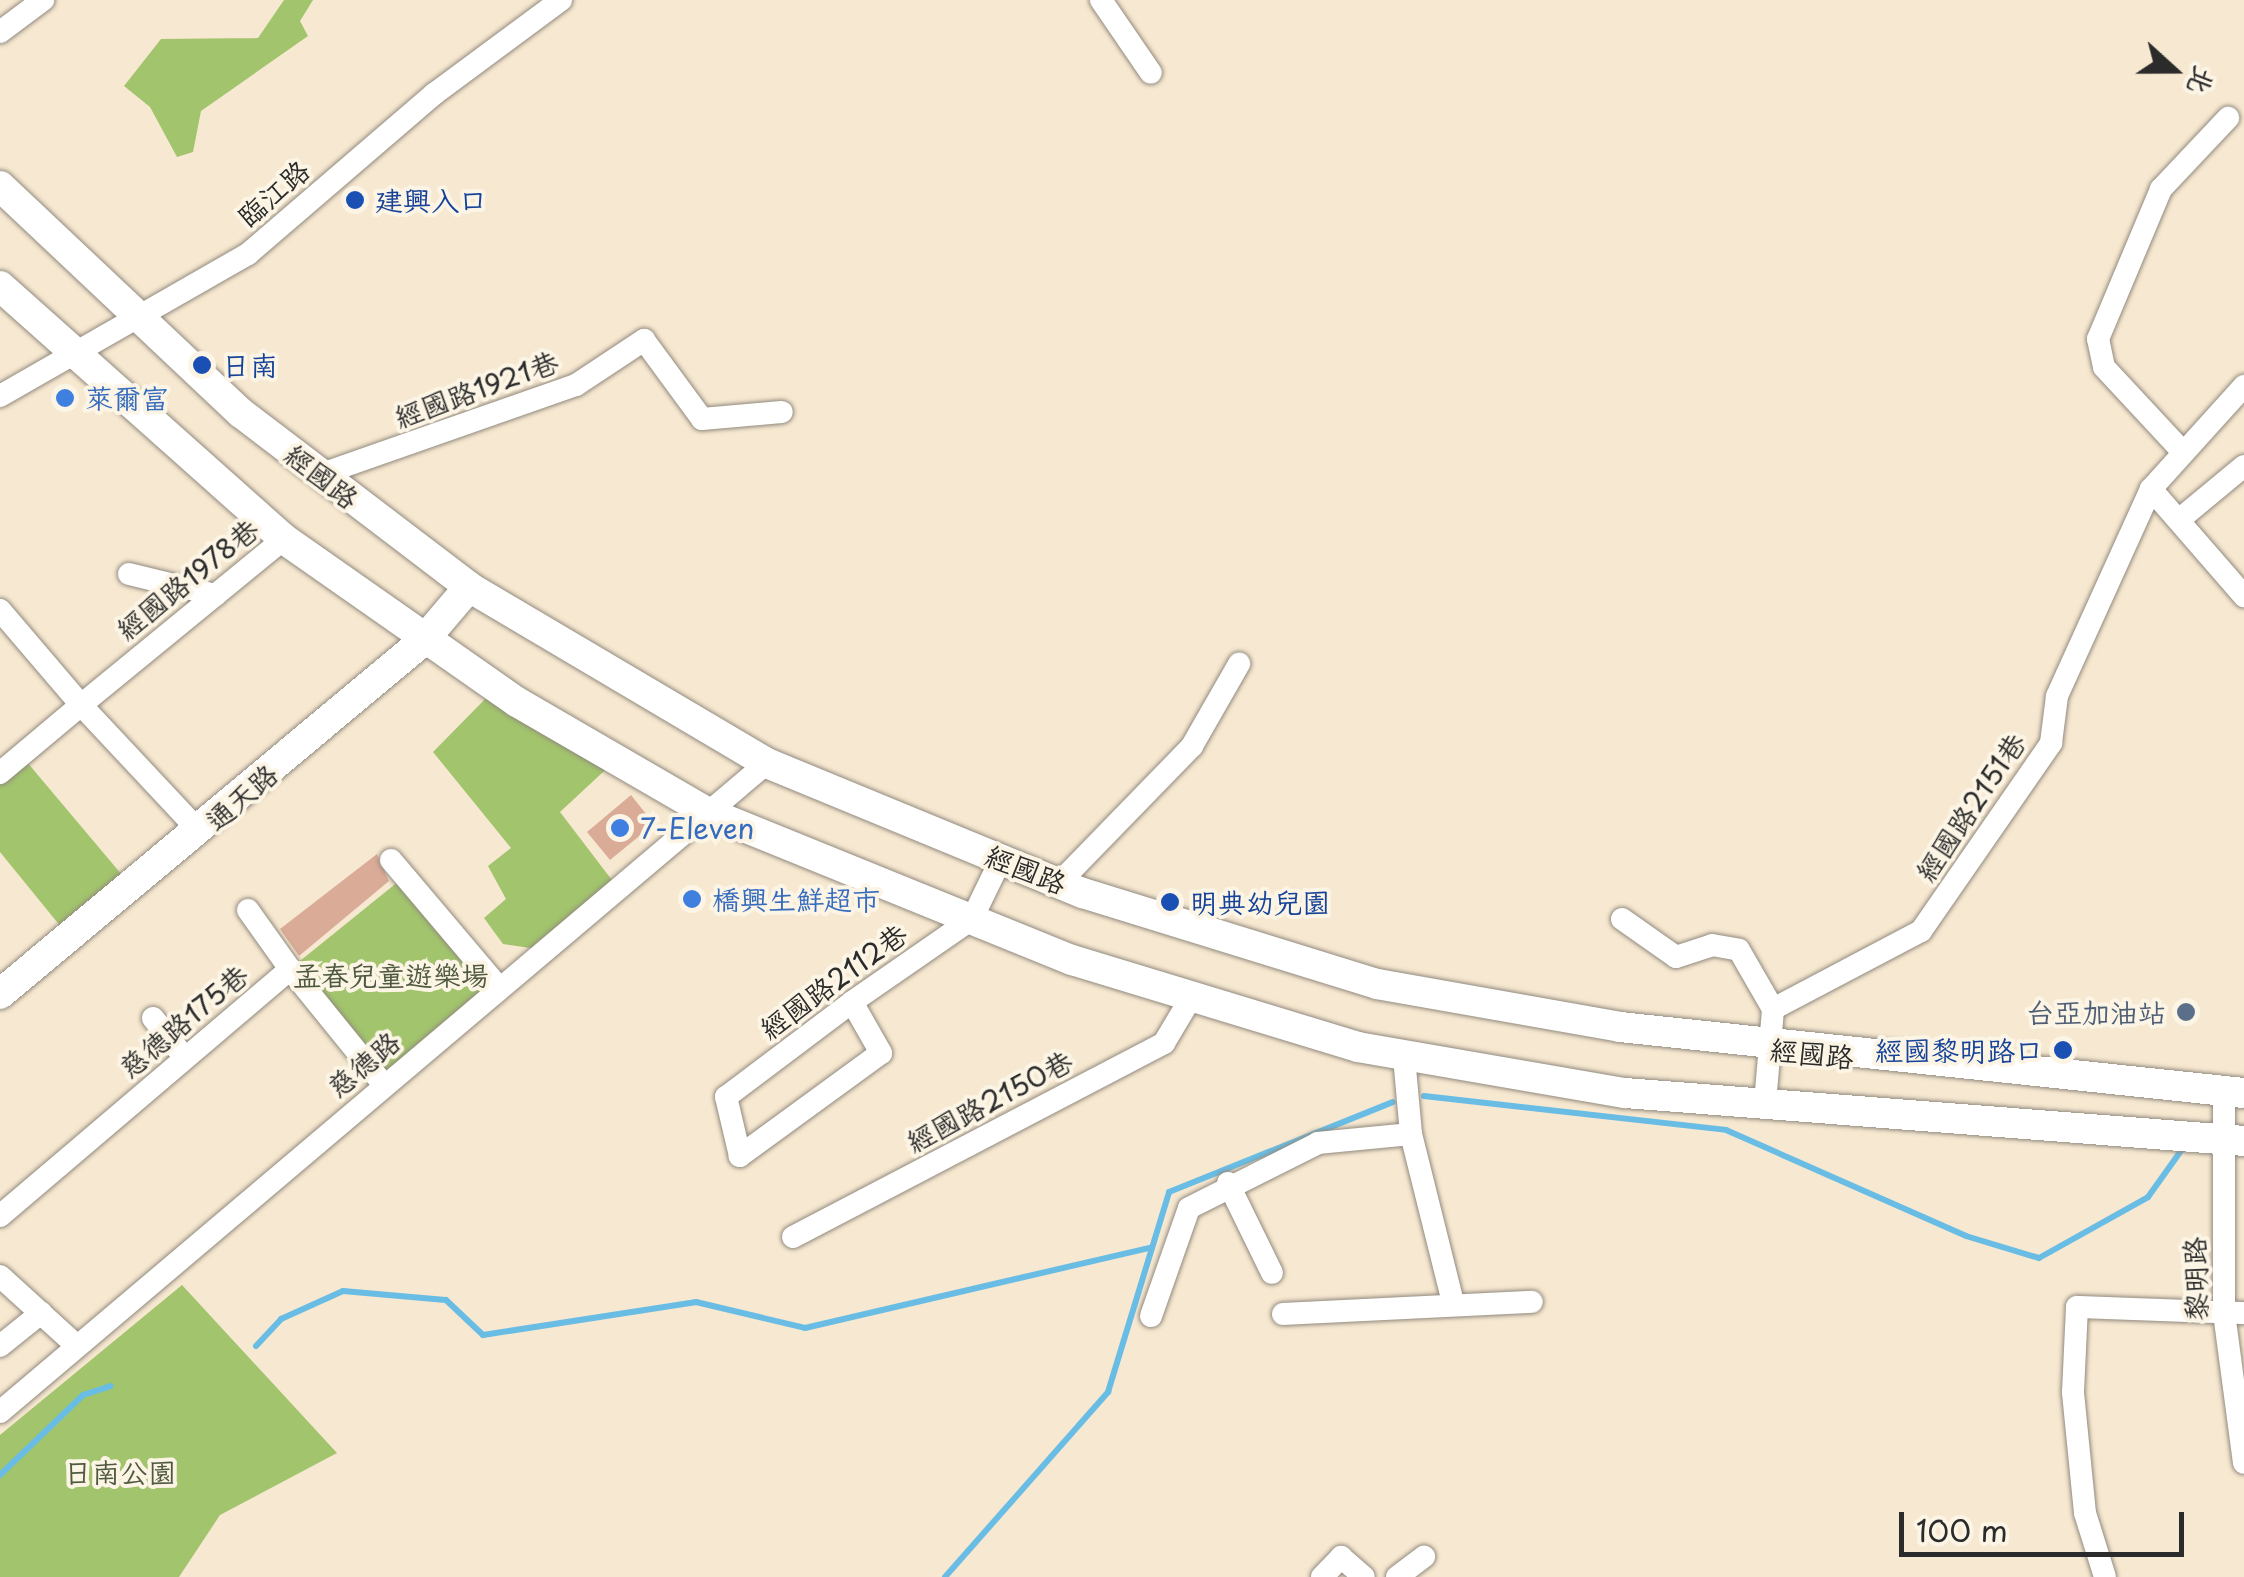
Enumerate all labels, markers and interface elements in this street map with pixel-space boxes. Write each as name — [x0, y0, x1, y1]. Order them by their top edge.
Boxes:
north arrow — [2124, 20, 2224, 120]
text: 北 — [2177, 60, 2228, 102]
street label: 臨江路 — [230, 153, 316, 233]
place label: 建興入口 — [375, 183, 487, 217]
marker: 建興入口 — [344, 189, 366, 211]
street label: 經國路1921巷 — [390, 344, 562, 434]
place label: 日南 — [222, 348, 278, 382]
marker: 日南 — [191, 354, 213, 376]
place label: 萊爾富 — [85, 381, 169, 415]
marker: 萊爾富 — [54, 387, 76, 409]
street label: 經國路 — [279, 437, 365, 515]
street label: 經國路1978巷 — [109, 512, 265, 646]
street label: 經國路2151巷 — [1908, 727, 2032, 887]
street label: 通天路 — [198, 757, 284, 837]
place label: 7-Eleven — [640, 811, 754, 845]
marker: 7-Eleven — [609, 817, 631, 839]
street label: 經國路 — [981, 838, 1071, 900]
place label: 橋興生鮮超市 — [712, 882, 880, 916]
place label: 明典幼兒園 — [1190, 885, 1330, 919]
marker: 橋興生鮮超市 — [681, 888, 703, 910]
marker: 明典幼兒園 — [1159, 891, 1181, 913]
street label: 經國路2112巷 — [753, 916, 913, 1046]
street label: 慈德路175巷 — [112, 958, 254, 1084]
park label: 孟春兒童遊樂場 — [293, 958, 489, 992]
place label: 台亞加油站 — [2026, 995, 2166, 1029]
marker: 台亞加油站 — [2175, 1001, 2197, 1023]
street label: 慈德路 — [320, 1024, 406, 1104]
street label: 經國路 — [1768, 1032, 1856, 1074]
place label: 經國黎明路口 — [1875, 1033, 2043, 1067]
marker: 經國黎明路口 — [2052, 1039, 2074, 1061]
street label: 經國路2150巷 — [900, 1043, 1078, 1159]
street label: 黎明路 — [2177, 1236, 2213, 1322]
park label: 日南公園 — [64, 1455, 176, 1489]
scale bar — [1904, 1492, 2189, 1554]
text: 100 m — [1916, 1507, 2008, 1552]

